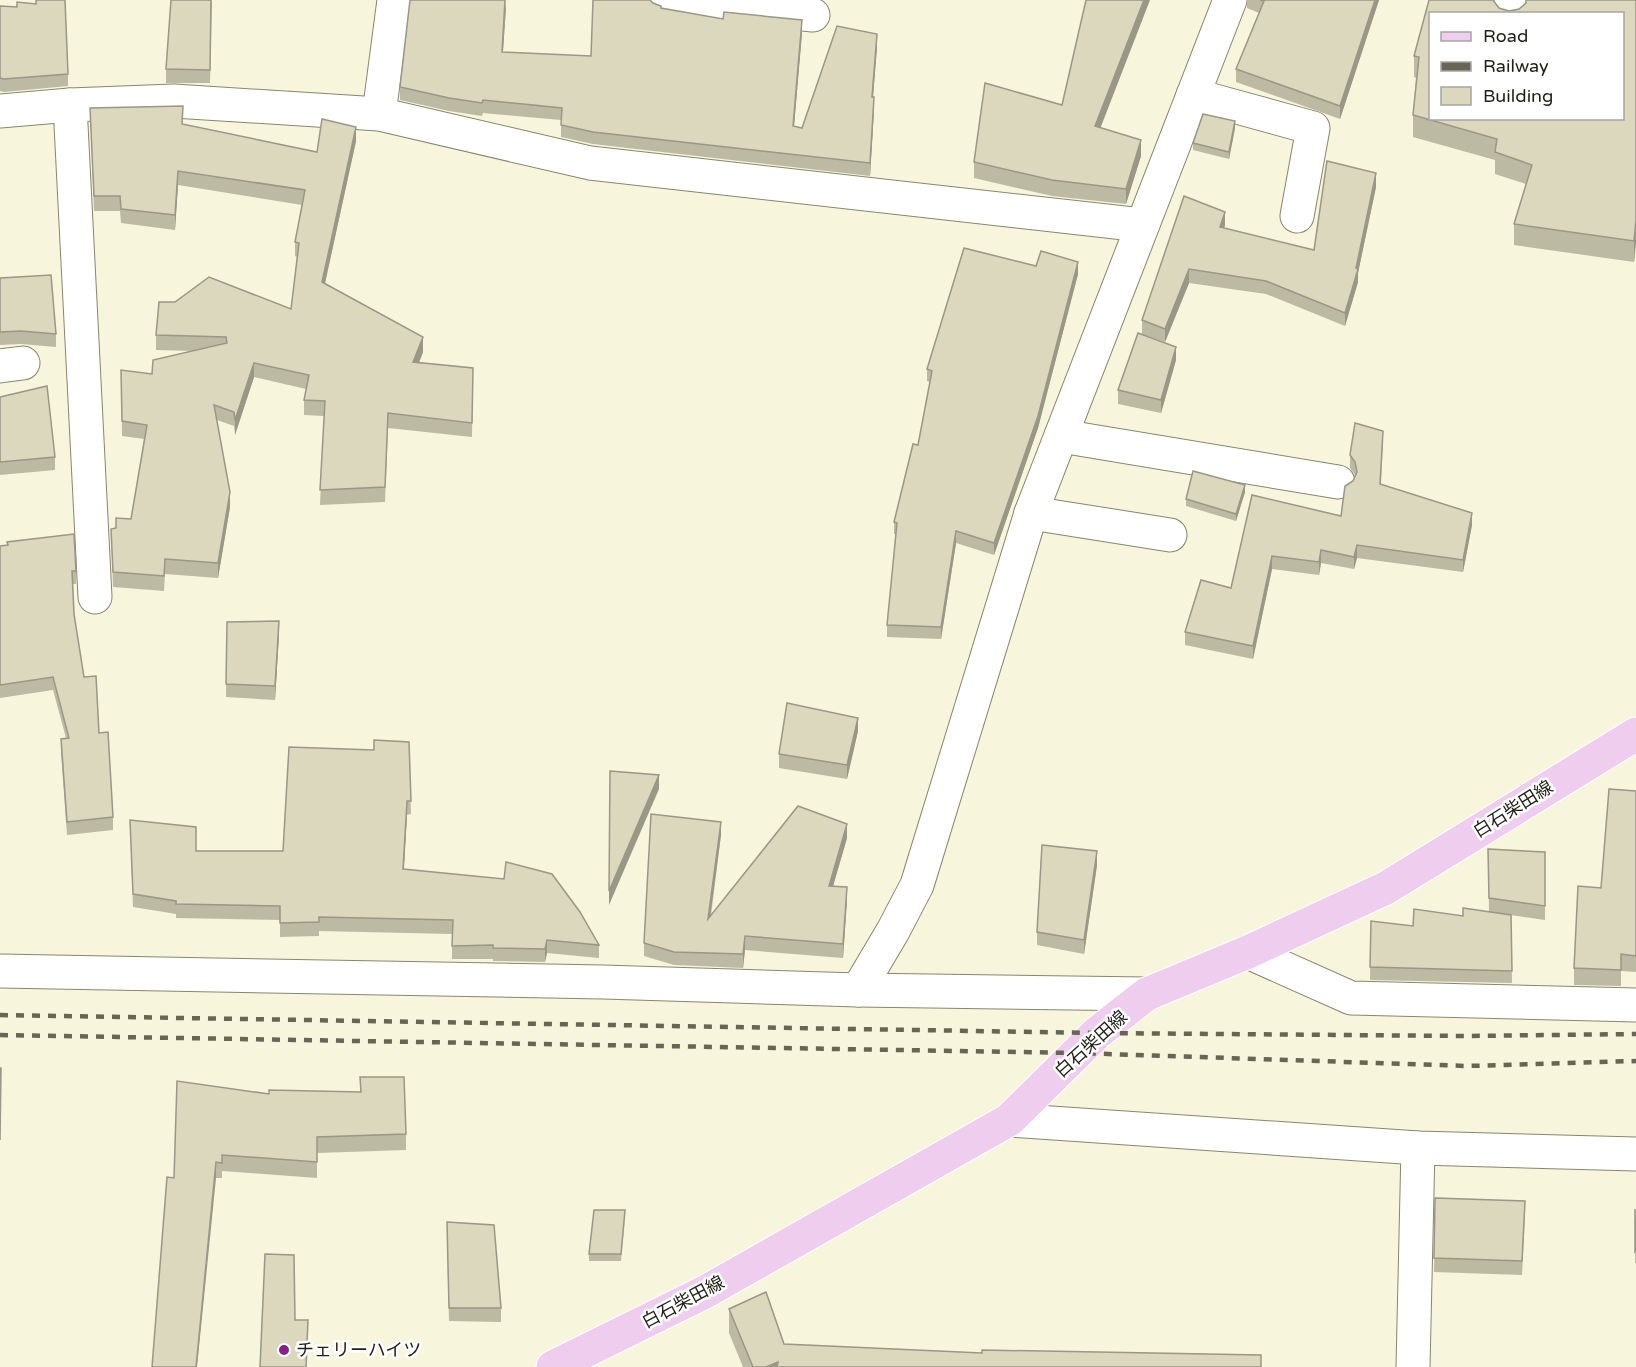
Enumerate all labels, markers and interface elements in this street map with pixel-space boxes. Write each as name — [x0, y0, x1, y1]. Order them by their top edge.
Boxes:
legend — [1429, 12, 1624, 120]
text: Road — [1483, 25, 1528, 47]
text: Railway — [1483, 55, 1549, 77]
text: Building — [1483, 85, 1553, 107]
street label: 白石柴田線 — [1469, 776, 1557, 842]
street label: 白石柴田線 — [1050, 1006, 1132, 1082]
street label: 白石柴田線 — [638, 1271, 728, 1333]
place label: チェリーハイツ — [296, 1339, 421, 1361]
marker: チェリーハイツ — [277, 1343, 291, 1357]

